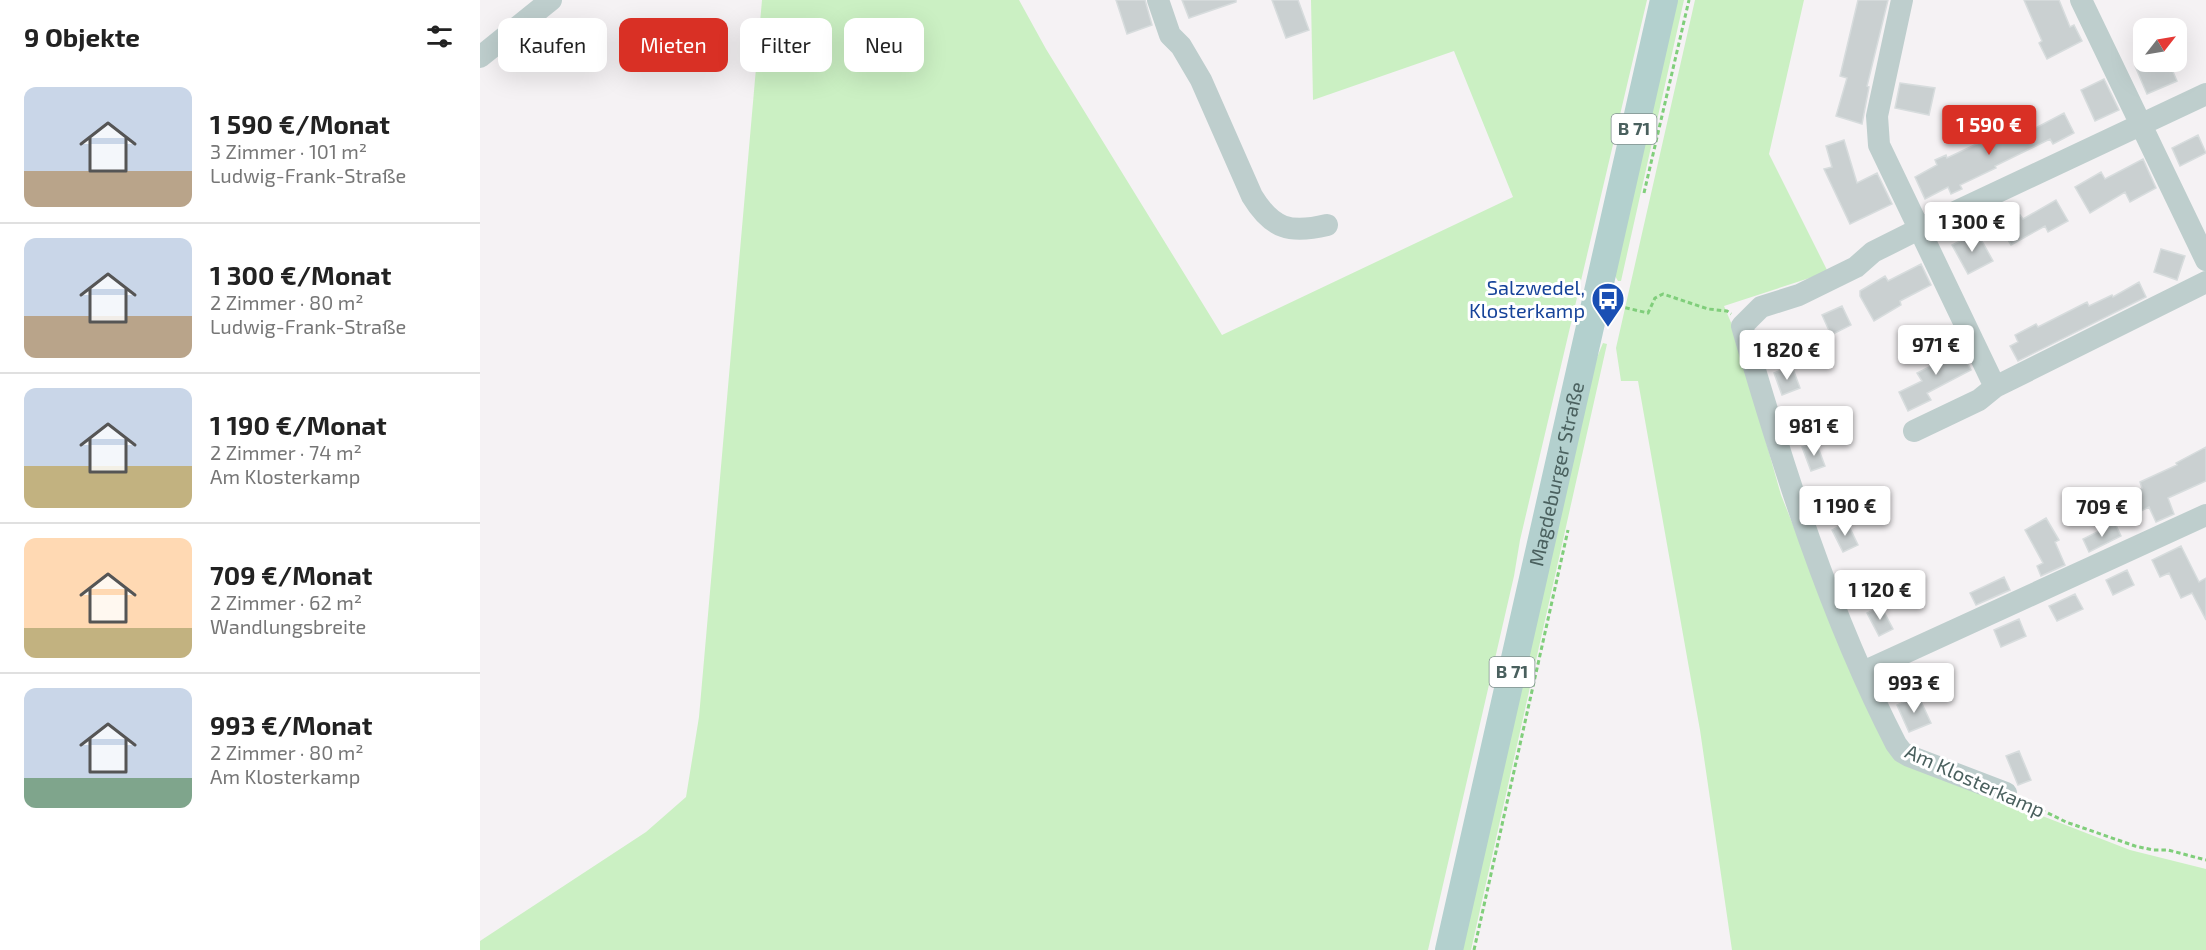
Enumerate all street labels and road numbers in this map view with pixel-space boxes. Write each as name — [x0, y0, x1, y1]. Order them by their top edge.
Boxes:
road number: B 71 — [1612, 114, 1656, 144]
street label: Magdeburger Straße — [1523, 379, 1588, 568]
road number: B 71 — [1490, 657, 1534, 687]
street label: Am Klosterkamp — [1902, 739, 2049, 822]

